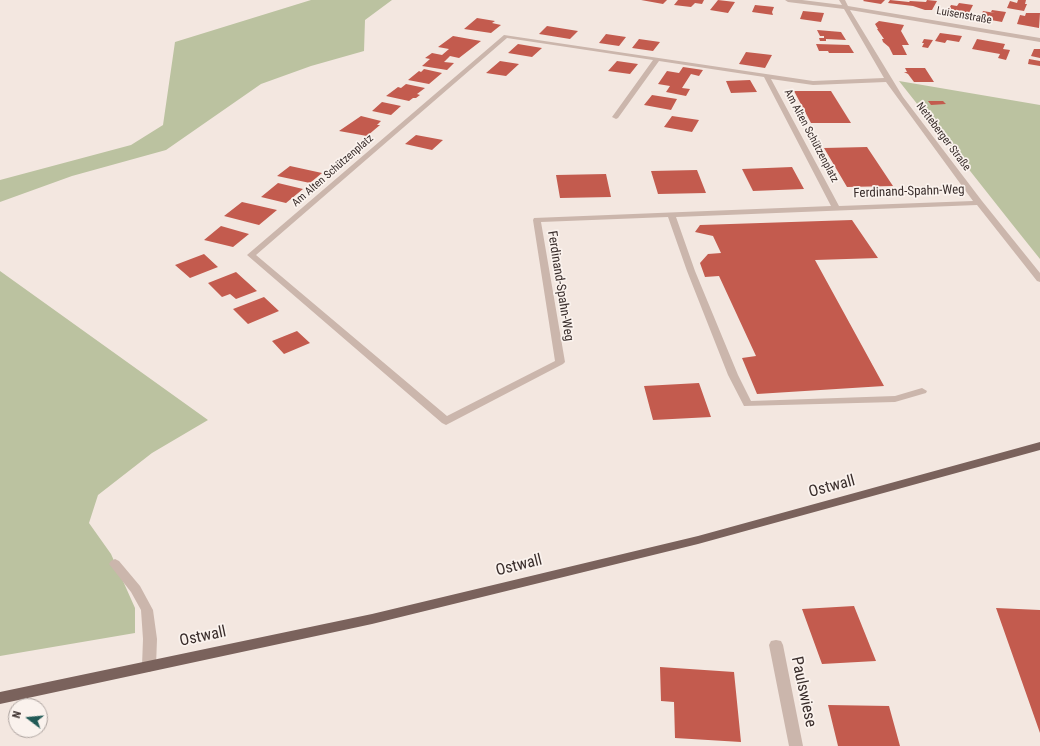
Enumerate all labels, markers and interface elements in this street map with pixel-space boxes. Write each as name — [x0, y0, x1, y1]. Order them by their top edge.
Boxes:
street label: Luisenstraße — [935, 5, 993, 27]
street label: Am Alten Schützenplatz — [781, 87, 841, 185]
street label: Netteberger Straße — [913, 100, 973, 174]
street label: Am Alten Schützenplatz — [290, 132, 376, 210]
street label: Ferdinand-Spahn-Weg — [853, 182, 965, 202]
street label: Ferdinand-Spahn-Weg — [544, 230, 576, 342]
street label: Ostwall — [807, 472, 857, 502]
street label: Ostwall — [494, 551, 544, 581]
street label: Ostwall — [178, 623, 228, 651]
street label: Paulswiese — [786, 655, 820, 729]
north arrow — [8, 698, 48, 738]
text: N — [10, 710, 24, 720]

